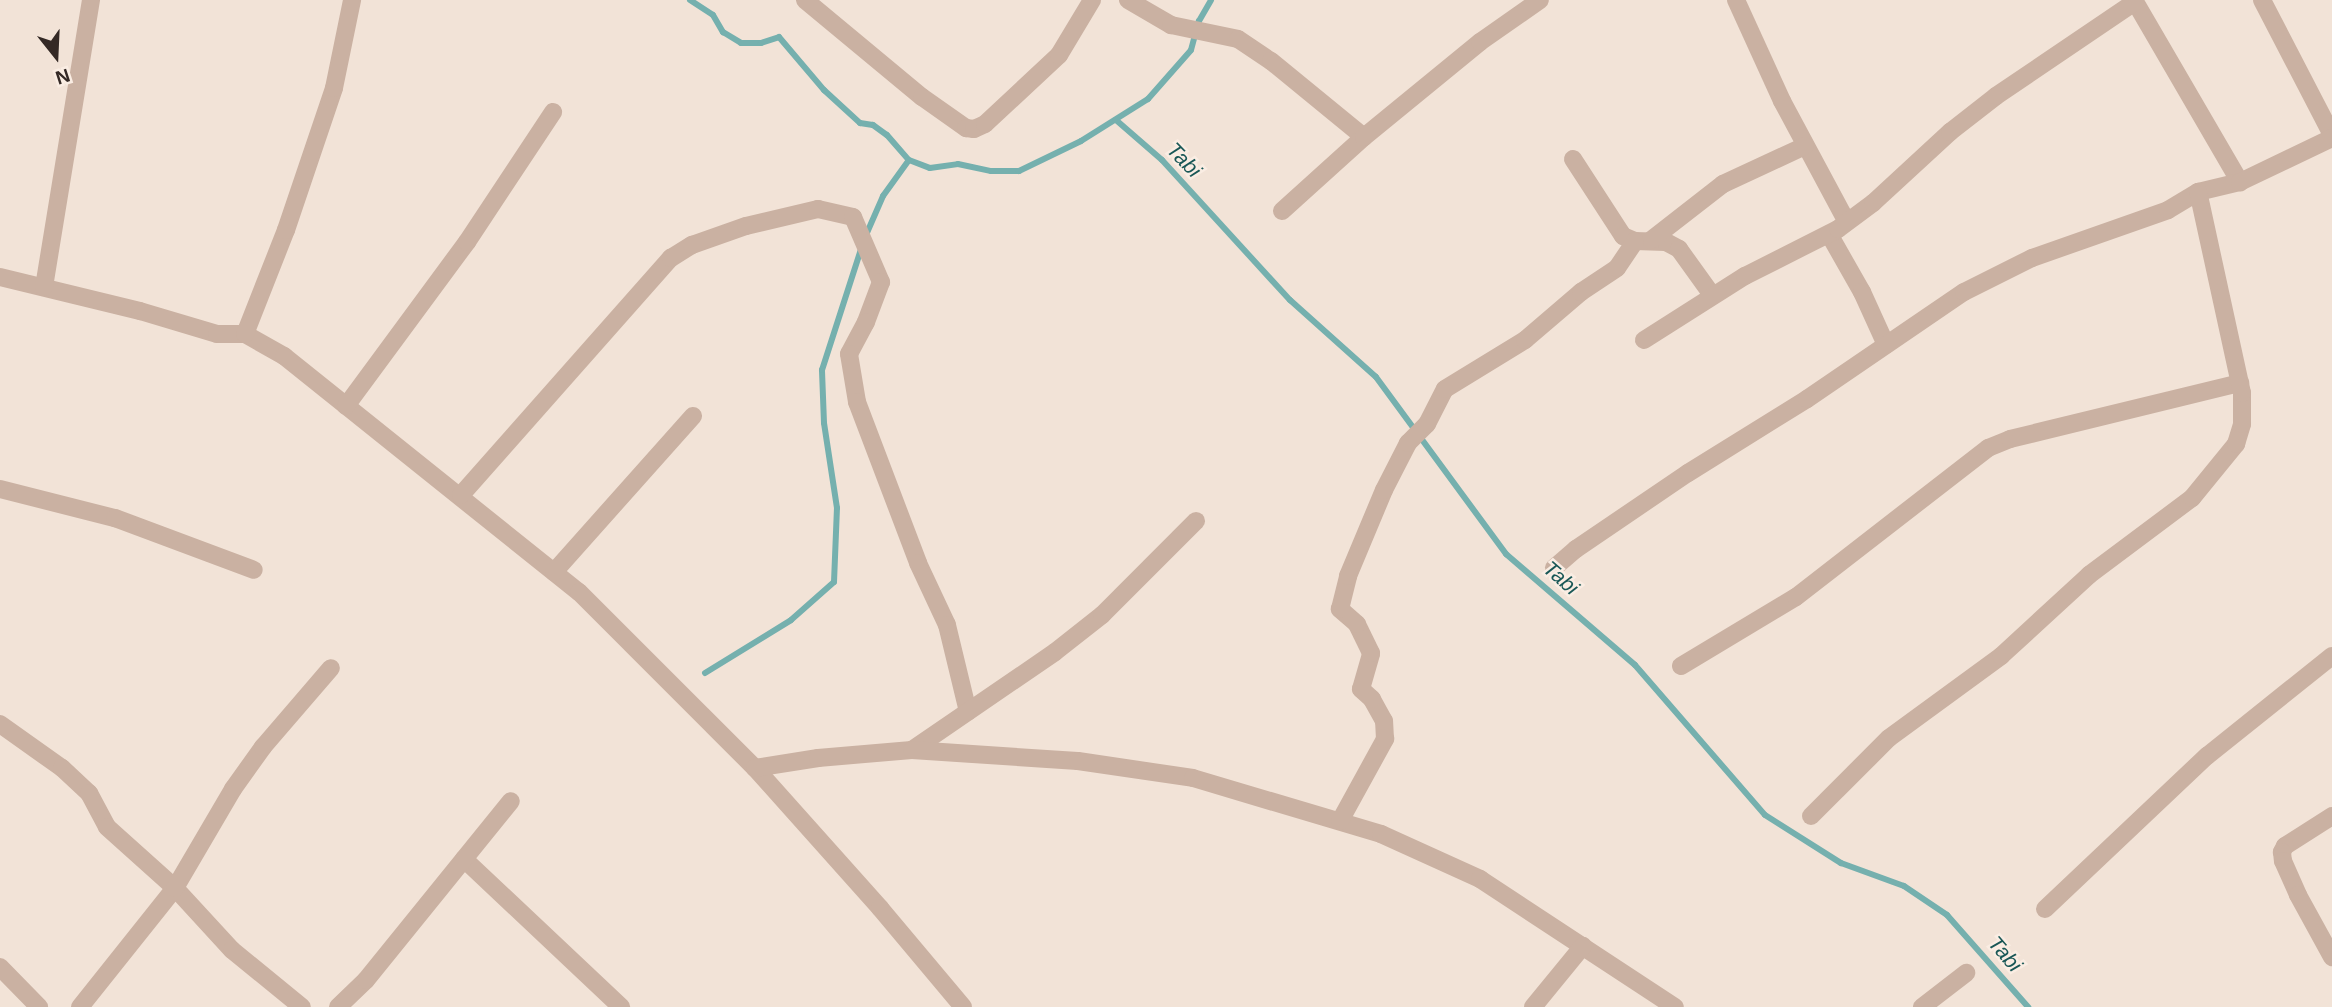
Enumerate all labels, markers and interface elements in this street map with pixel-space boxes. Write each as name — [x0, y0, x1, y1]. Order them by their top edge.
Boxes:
north arrow — [21, 21, 91, 91]
text: N — [53, 64, 72, 89]
water label: Tabi — [1161, 137, 1207, 183]
water label: Tabi — [1538, 556, 1584, 600]
water label: Tabi — [1983, 931, 2027, 977]

